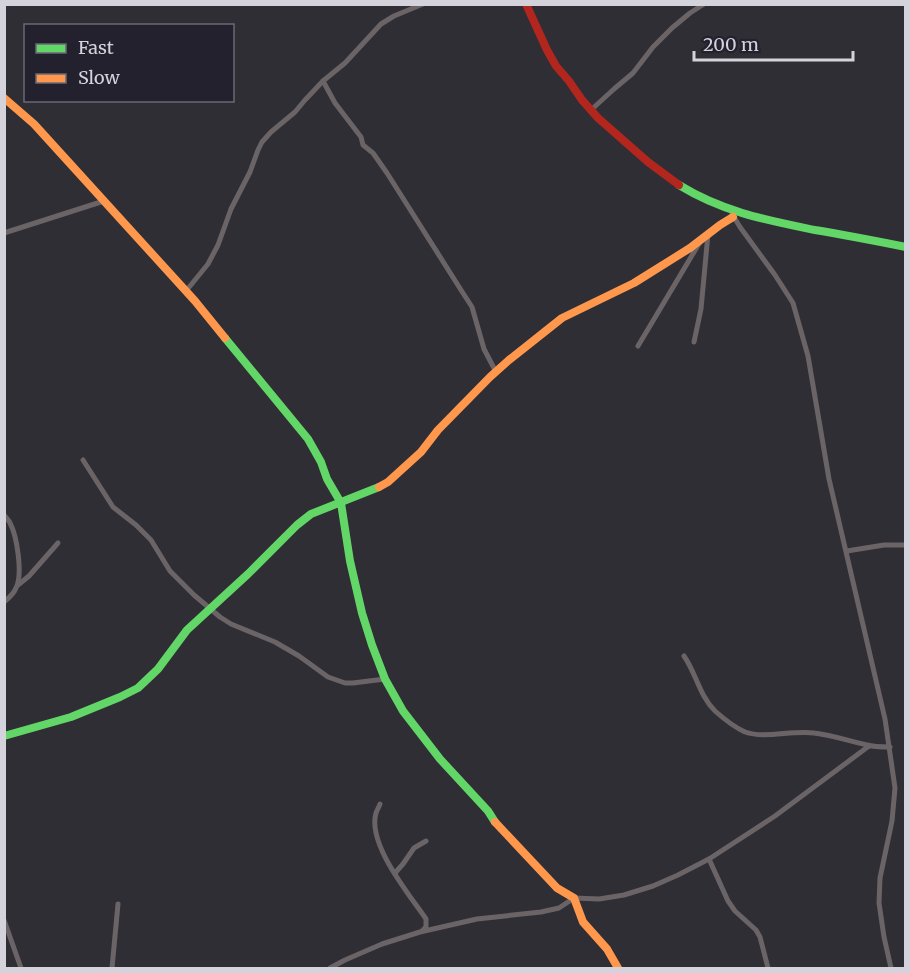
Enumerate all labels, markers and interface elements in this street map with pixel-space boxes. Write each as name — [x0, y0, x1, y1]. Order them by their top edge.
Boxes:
legend — [24, 24, 234, 102]
scale bar — [694, 24, 853, 62]
text: 200 m — [703, 33, 759, 56]
text: Fast — [78, 36, 114, 59]
text: Slow — [78, 66, 121, 89]

